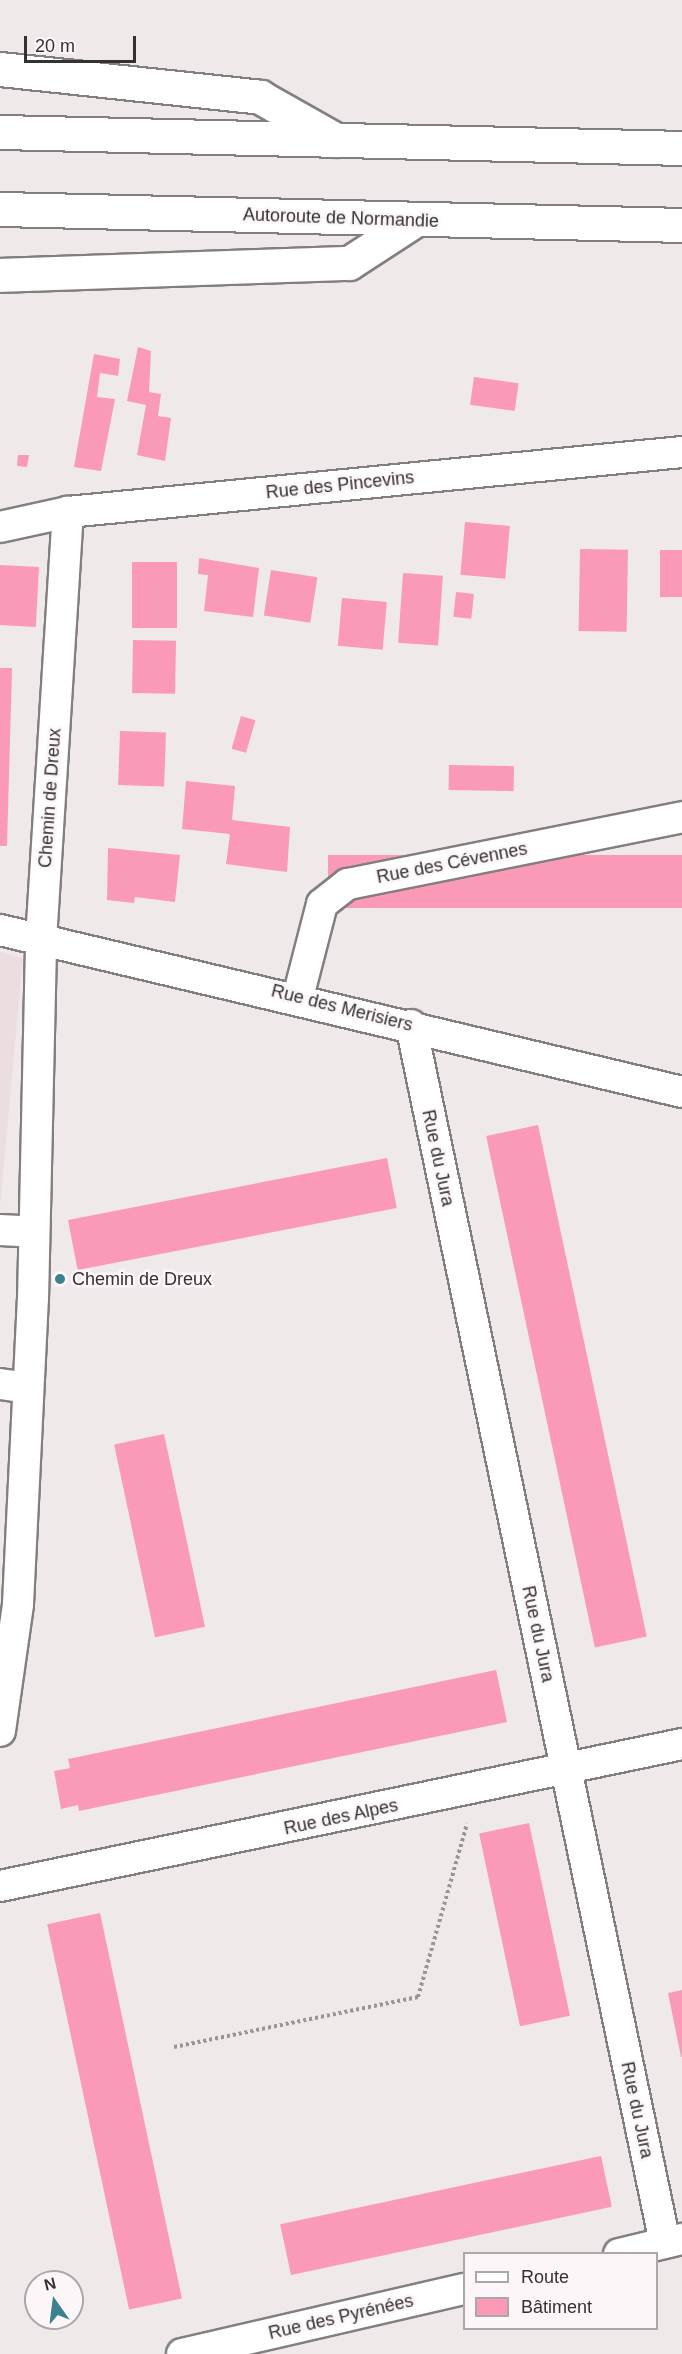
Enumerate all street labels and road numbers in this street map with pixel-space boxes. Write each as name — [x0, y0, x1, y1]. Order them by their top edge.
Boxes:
street label: Autoroute de Normandie — [243, 204, 439, 232]
street label: Rue des Pincevins — [265, 466, 415, 504]
street label: Chemin de Dreux — [34, 727, 66, 869]
street label: Rue des Cévennes — [375, 838, 529, 888]
street label: Rue des Merisiers — [269, 980, 415, 1036]
street label: Rue du Jura — [417, 1108, 459, 1208]
street label: Rue du Jura — [517, 1584, 559, 1684]
street label: Rue des Alpes — [281, 1794, 401, 1840]
street label: Rue du Jura — [616, 2060, 658, 2160]
street label: Rue des Pyrénées — [266, 2290, 416, 2344]

